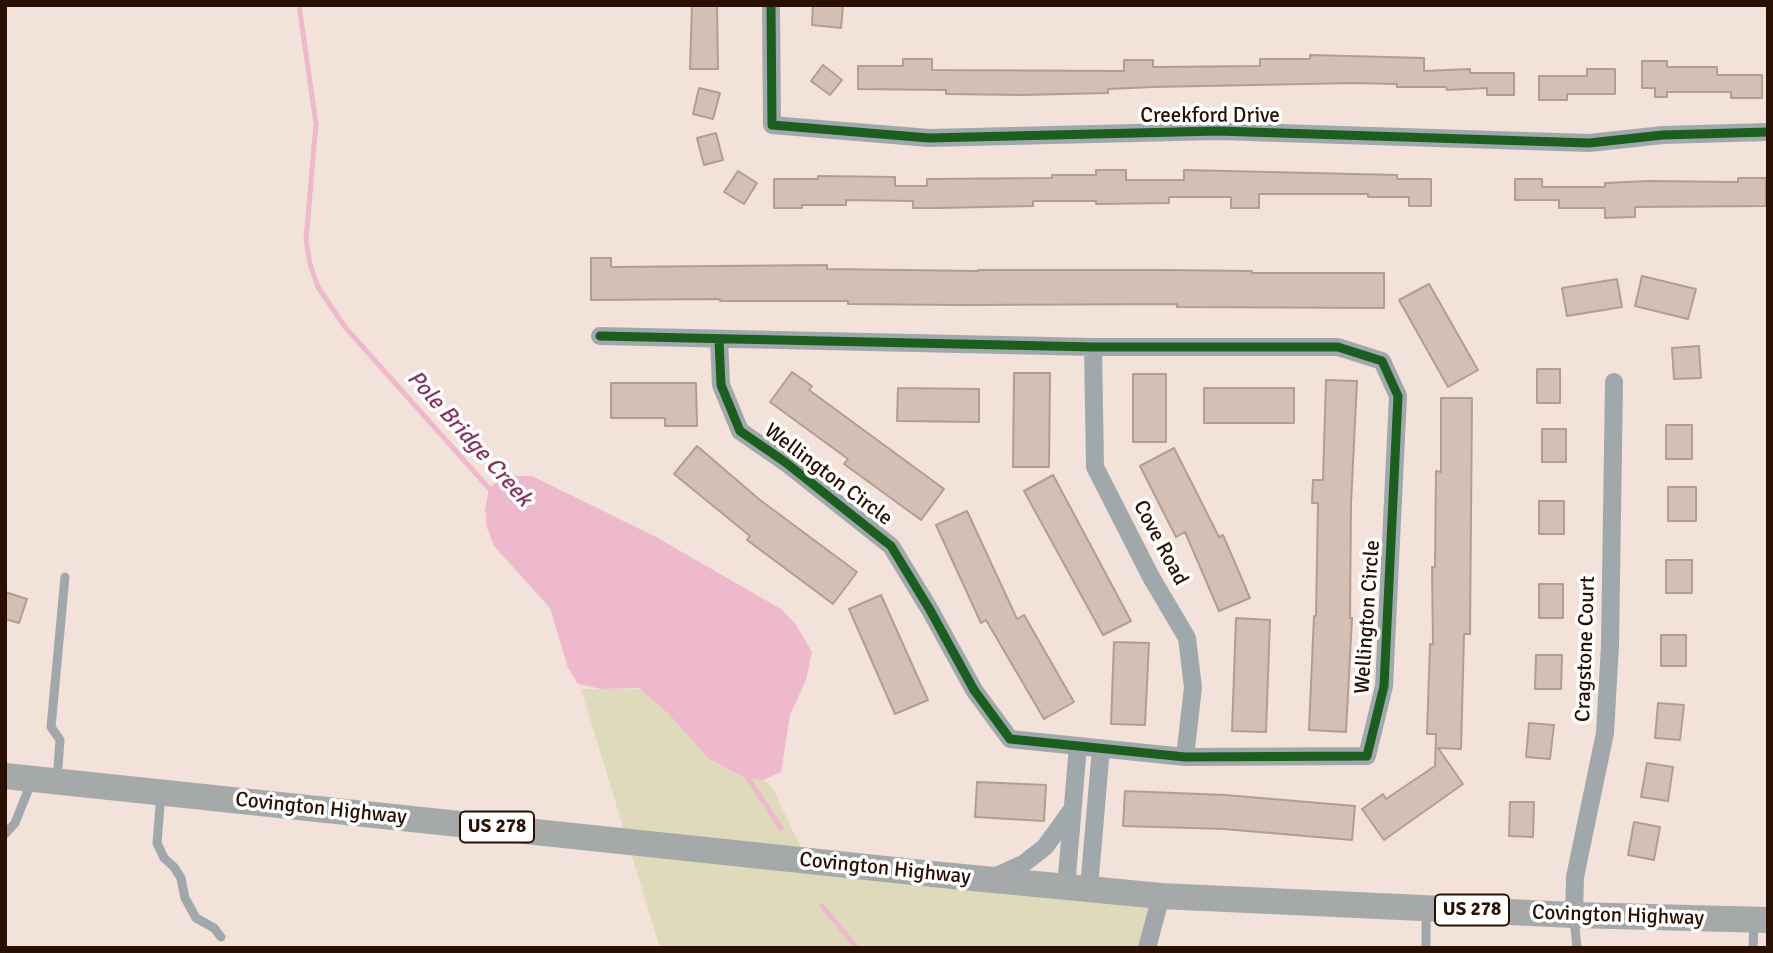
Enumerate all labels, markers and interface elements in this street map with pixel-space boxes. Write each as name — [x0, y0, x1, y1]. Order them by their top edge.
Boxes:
street label: Creekford Drive — [1140, 103, 1280, 129]
water label: Pole Bridge Creek — [401, 365, 537, 513]
street label: Wellington Circle — [759, 419, 897, 531]
street label: Cove Road — [1127, 496, 1193, 590]
street label: Wellington Circle — [1350, 539, 1386, 695]
street label: Cragstone Court — [1571, 575, 1601, 723]
street label: Covington Highway — [234, 787, 408, 831]
road number: US 278 — [460, 812, 534, 842]
street label: Covington Highway — [798, 847, 972, 891]
road number: US 278 — [1435, 894, 1509, 926]
street label: Covington Highway — [1532, 900, 1704, 932]

